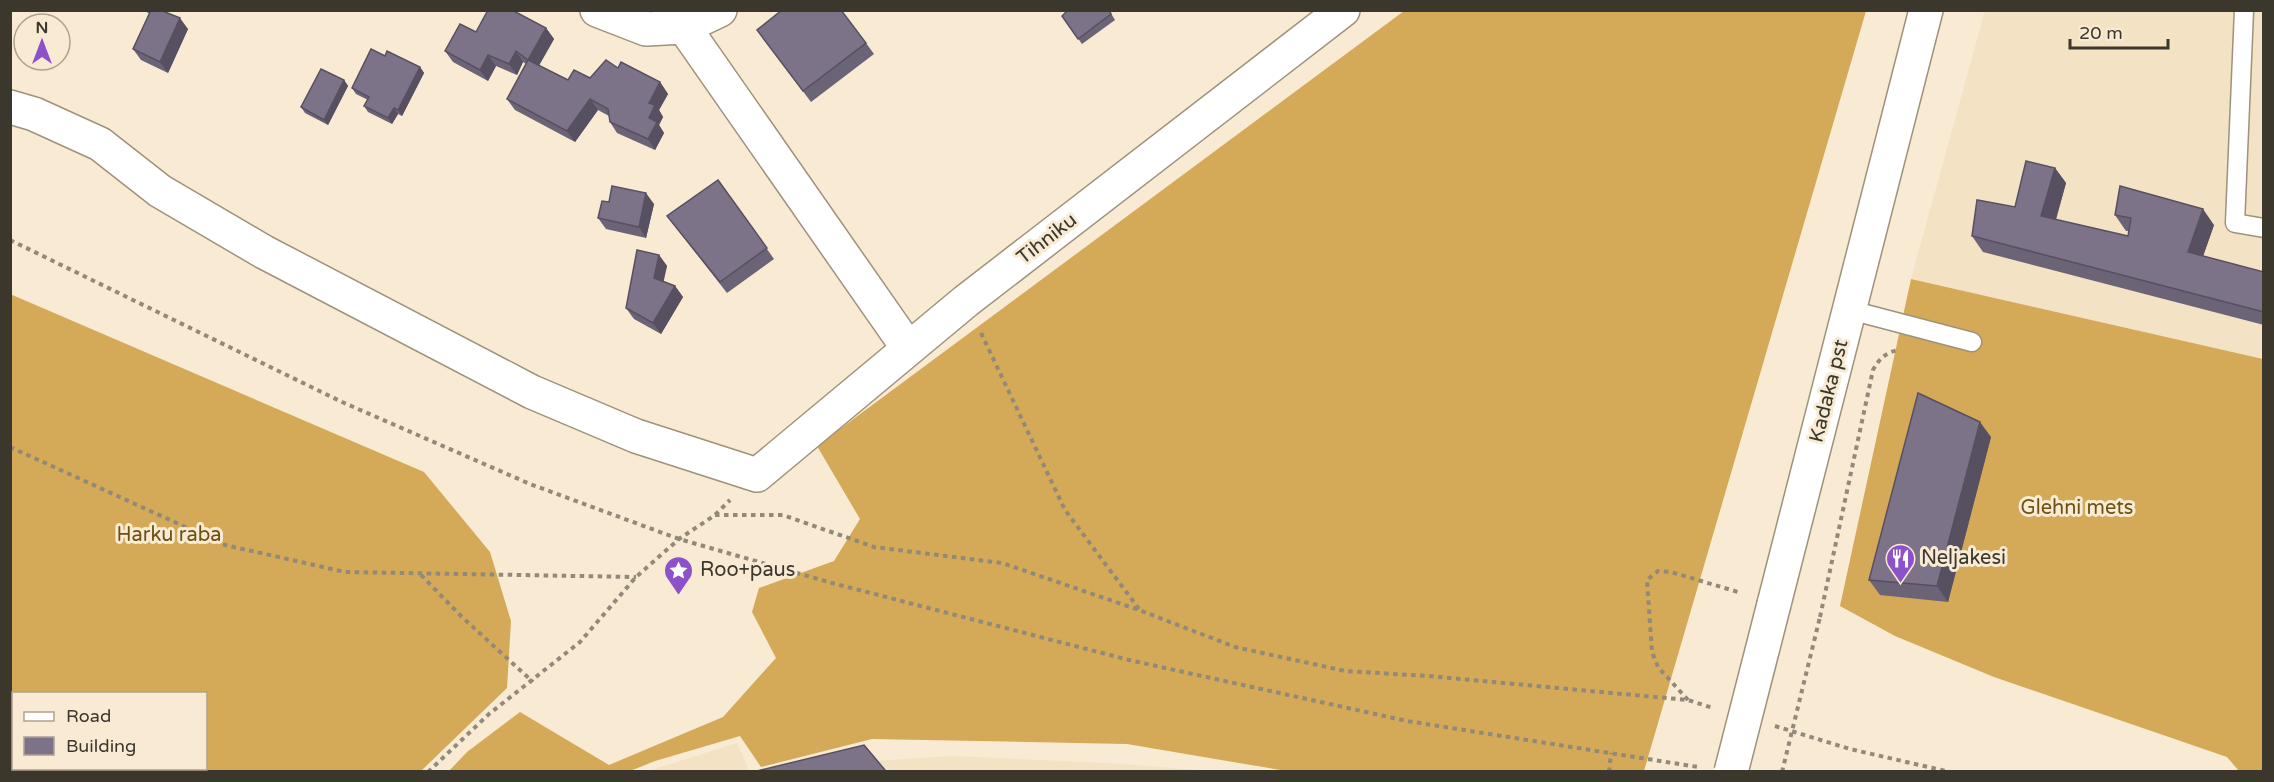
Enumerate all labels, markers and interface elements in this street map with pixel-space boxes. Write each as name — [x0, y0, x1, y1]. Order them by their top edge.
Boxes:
north arrow — [12, 12, 72, 72]
scale bar — [2070, 12, 2168, 50]
text: N — [36, 18, 48, 38]
text: 20 m — [2079, 22, 2123, 44]
street label: Tihniku — [1012, 208, 1082, 270]
street label: Kadaka pst — [1805, 337, 1853, 445]
park label: Glehni mets — [2021, 496, 2133, 520]
park label: Harku raba — [116, 523, 222, 547]
restaurant icon: Neljakesi — [1884, 542, 1916, 584]
place label: Neljakesi — [1921, 546, 2006, 570]
place icon: Roo+paus — [663, 554, 695, 596]
place label: Roo+paus — [700, 558, 795, 582]
legend — [12, 692, 207, 770]
text: Road — [66, 705, 111, 727]
text: Building — [66, 735, 136, 757]

